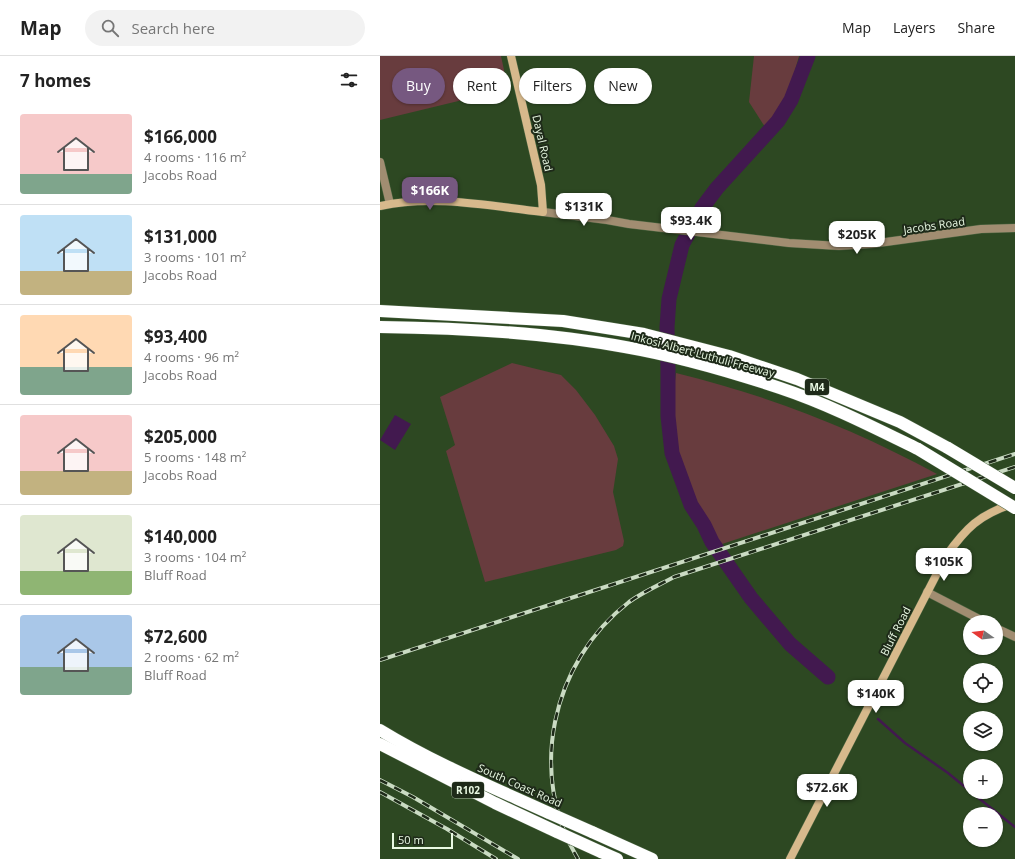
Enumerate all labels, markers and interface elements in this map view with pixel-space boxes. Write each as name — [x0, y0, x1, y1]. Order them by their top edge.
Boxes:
search box — [85, 10, 365, 46]
text: Map — [20, 15, 61, 41]
icon: search — [99, 17, 121, 39]
text: Search here — [131, 18, 215, 38]
text: Map — [842, 18, 871, 37]
text: Layers — [893, 18, 935, 37]
text: Share — [957, 18, 995, 37]
chip: Buy — [392, 68, 445, 104]
chip: Rent — [453, 68, 511, 104]
chip: Filters — [519, 68, 586, 104]
chip: New — [594, 68, 652, 104]
text: 7 homes — [20, 69, 91, 92]
icon: filters — [338, 69, 360, 91]
street label: Dayal Road — [529, 113, 557, 173]
text: $166,000 — [144, 125, 217, 148]
icon: home — [52, 130, 100, 178]
text: 4 rooms · 116 m² — [144, 148, 246, 166]
text: Jacobs Road — [144, 166, 217, 184]
pin: $166K — [402, 177, 458, 211]
text: $166K — [411, 181, 449, 199]
pin: $131K — [556, 193, 612, 227]
text: $131K — [565, 197, 603, 215]
pin: $93.4K — [658, 207, 724, 241]
text: $93.4K — [670, 211, 712, 229]
street label: Jacobs Road — [901, 213, 966, 237]
pin: $205K — [829, 221, 885, 255]
text: $131,000 — [144, 225, 217, 248]
text: $205K — [838, 225, 876, 243]
icon: home — [52, 231, 100, 279]
text: 3 rooms · 101 m² — [144, 248, 246, 266]
text: Jacobs Road — [144, 266, 217, 284]
text: $93,400 — [144, 325, 207, 348]
street label: Inkosi Albert Luthuli Freeway — [630, 328, 777, 381]
icon: home — [52, 331, 100, 379]
text: 4 rooms · 96 m² — [144, 348, 239, 366]
text: Jacobs Road — [144, 366, 217, 384]
road number: M4 — [805, 379, 829, 395]
text: $205,000 — [144, 425, 217, 448]
icon: home — [52, 431, 100, 479]
text: 5 rooms · 148 m² — [144, 448, 246, 466]
text: Jacobs Road — [144, 466, 217, 484]
text: $140,000 — [144, 525, 217, 548]
icon: home — [52, 531, 100, 579]
text: 3 rooms · 104 m² — [144, 548, 246, 566]
pin: $105K — [916, 548, 972, 582]
text: $105K — [925, 552, 963, 570]
text: Bluff Road — [144, 566, 207, 584]
street label: Bluff Road — [876, 604, 914, 658]
north arrow — [963, 615, 1003, 655]
map controls — [963, 615, 1003, 847]
text: $72,600 — [144, 625, 207, 648]
icon: home — [52, 631, 100, 679]
text: 2 rooms · 62 m² — [144, 648, 239, 666]
button: locate — [963, 663, 1003, 703]
text: Bluff Road — [144, 666, 207, 684]
pin: $140K — [848, 680, 904, 714]
text: $140K — [857, 684, 895, 702]
button: layers — [963, 711, 1003, 751]
button: + — [963, 759, 1003, 799]
street label: South Coast Road — [475, 760, 565, 810]
pin: $72.6K — [794, 774, 860, 808]
text: $72.6K — [806, 778, 848, 796]
road number: R102 — [452, 782, 484, 798]
button: − — [963, 807, 1003, 847]
scale bar — [392, 831, 453, 850]
text: 50 m — [398, 832, 424, 847]

